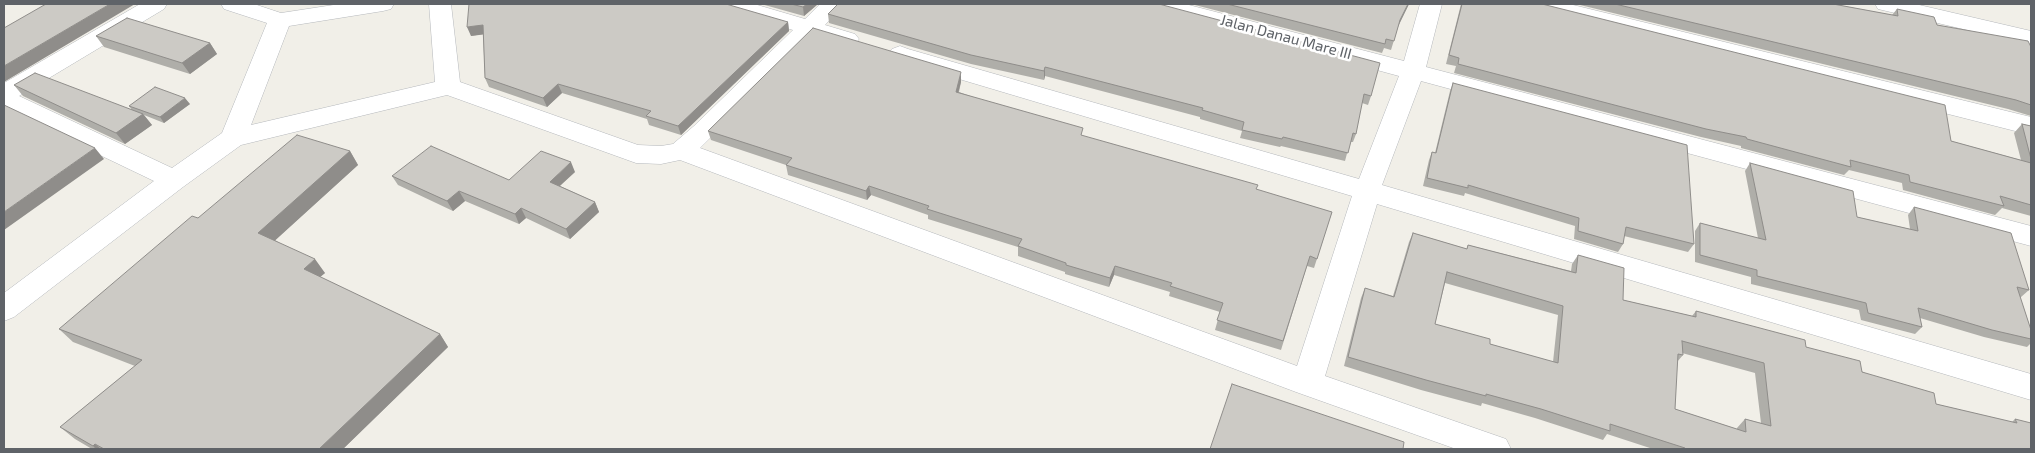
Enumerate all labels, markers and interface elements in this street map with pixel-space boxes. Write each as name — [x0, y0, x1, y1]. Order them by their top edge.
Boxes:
street label: Jalan Danau Mare III — [1218, 11, 1354, 63]

